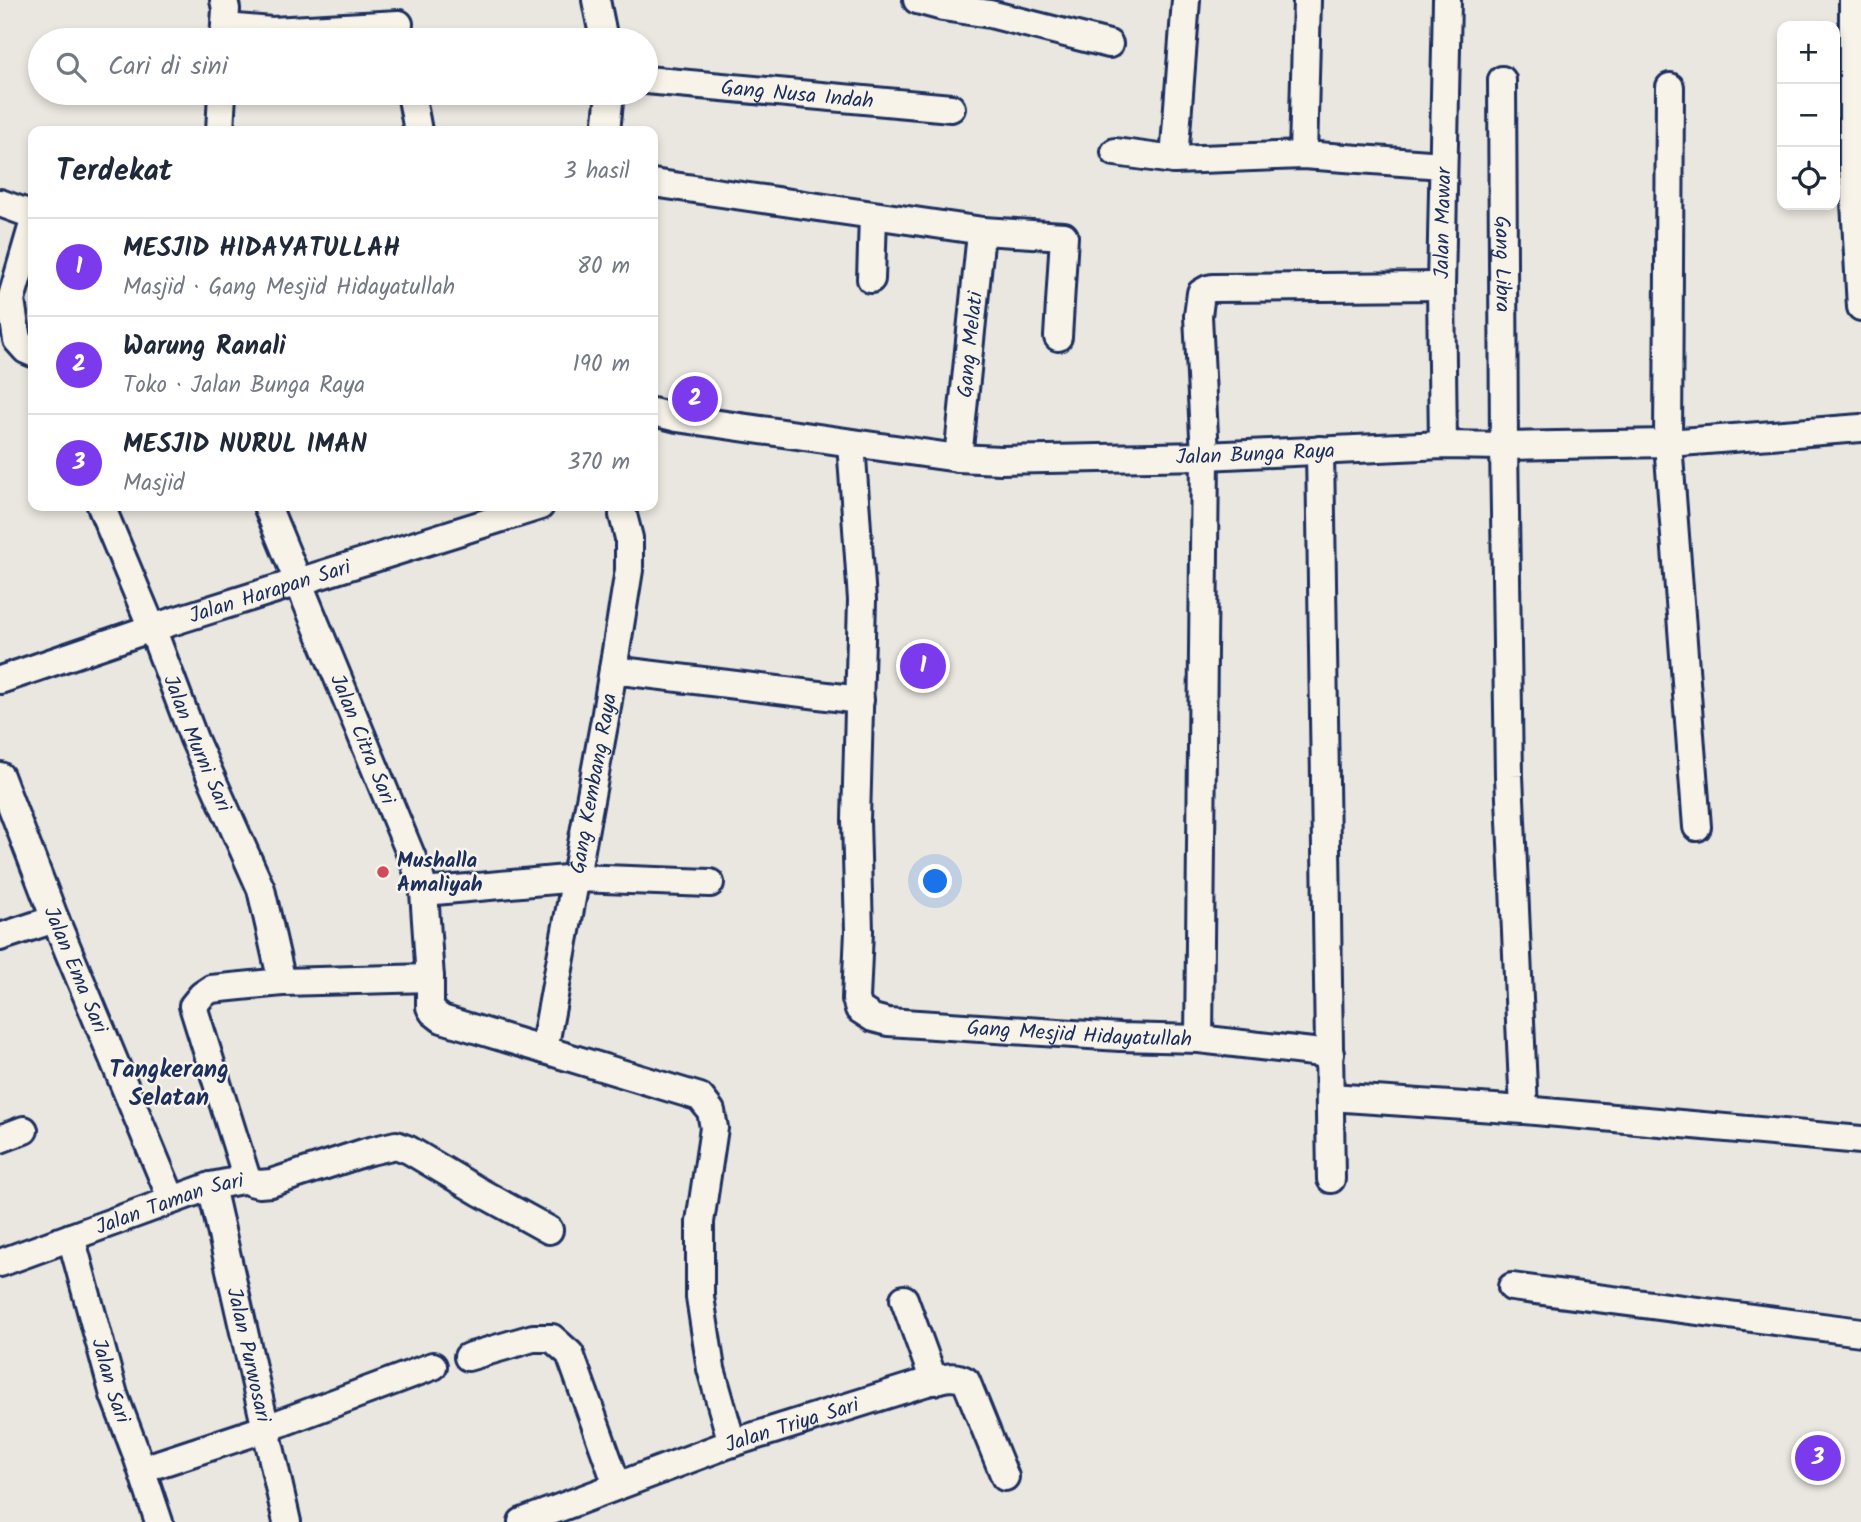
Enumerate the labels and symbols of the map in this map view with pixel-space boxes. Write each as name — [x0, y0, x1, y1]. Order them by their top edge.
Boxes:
street label: Gang Nusa Indah — [719, 72, 875, 119]
street label: Jalan Mawar — [1426, 166, 1462, 279]
street label: Gang Libra — [1485, 216, 1518, 312]
street label: Gang Melati — [949, 289, 993, 399]
pin: 2 — [672, 373, 718, 425]
street label: Jalan Bunga Raya — [1175, 435, 1336, 475]
street label: Jalan Harapan Sari — [185, 551, 356, 633]
pin: 1 — [900, 640, 946, 692]
street label: Jalan Citra Sari — [320, 669, 404, 811]
street label: Jalan Murni Sari — [153, 670, 240, 818]
street label: Gang Kembang Raya — [562, 691, 627, 877]
place label: Mushalla Amaliyah — [397, 845, 483, 902]
marker: Mushalla Amaliyah — [375, 864, 391, 880]
your location — [918, 864, 952, 898]
street label: Jalan Ema Sari — [34, 902, 116, 1040]
street label: Gang Mesjid Hidayatullah — [966, 1012, 1192, 1057]
district label: Tangkerang Selatan — [109, 1051, 229, 1118]
street label: Jalan Taman Sari — [91, 1165, 248, 1245]
street label: Jalan Purwosari — [216, 1285, 279, 1427]
street label: Jalan Sari — [81, 1335, 139, 1429]
street label: Jalan Triya Sari — [720, 1389, 864, 1462]
pin: 3 — [1795, 1432, 1841, 1484]

